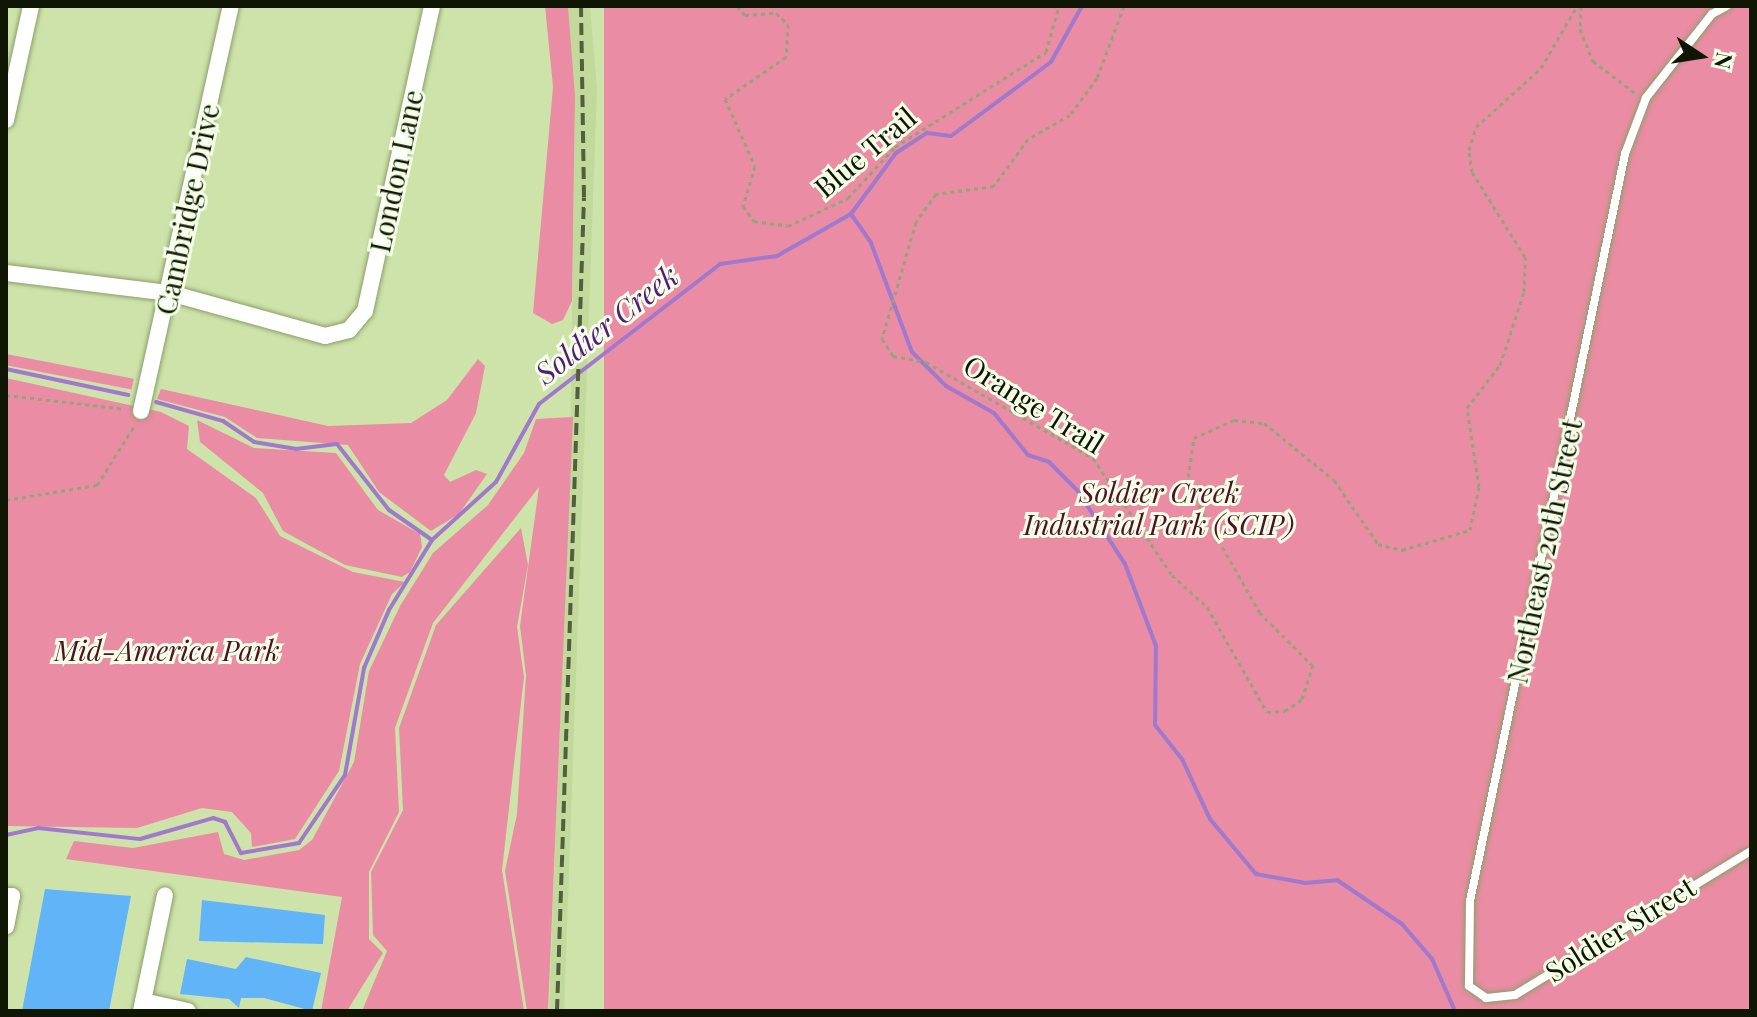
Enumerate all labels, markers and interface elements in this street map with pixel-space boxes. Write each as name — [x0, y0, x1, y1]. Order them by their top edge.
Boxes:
north arrow — [1661, 16, 1741, 96]
text: N — [1708, 50, 1741, 72]
street label: London Lane — [362, 87, 430, 255]
street label: Cambridge Drive — [148, 100, 226, 318]
street label: Blue Trail — [807, 100, 923, 204]
water label: Soldier Creek — [527, 257, 685, 391]
street label: Orange Trail — [958, 348, 1110, 460]
street label: Northeast 20th Street — [1500, 416, 1588, 686]
park label: Soldier Creek Industrial Park (SCIP) — [1023, 475, 1295, 541]
park label: Mid-America Park — [54, 633, 280, 667]
street label: Soldier Street — [1539, 869, 1701, 989]

